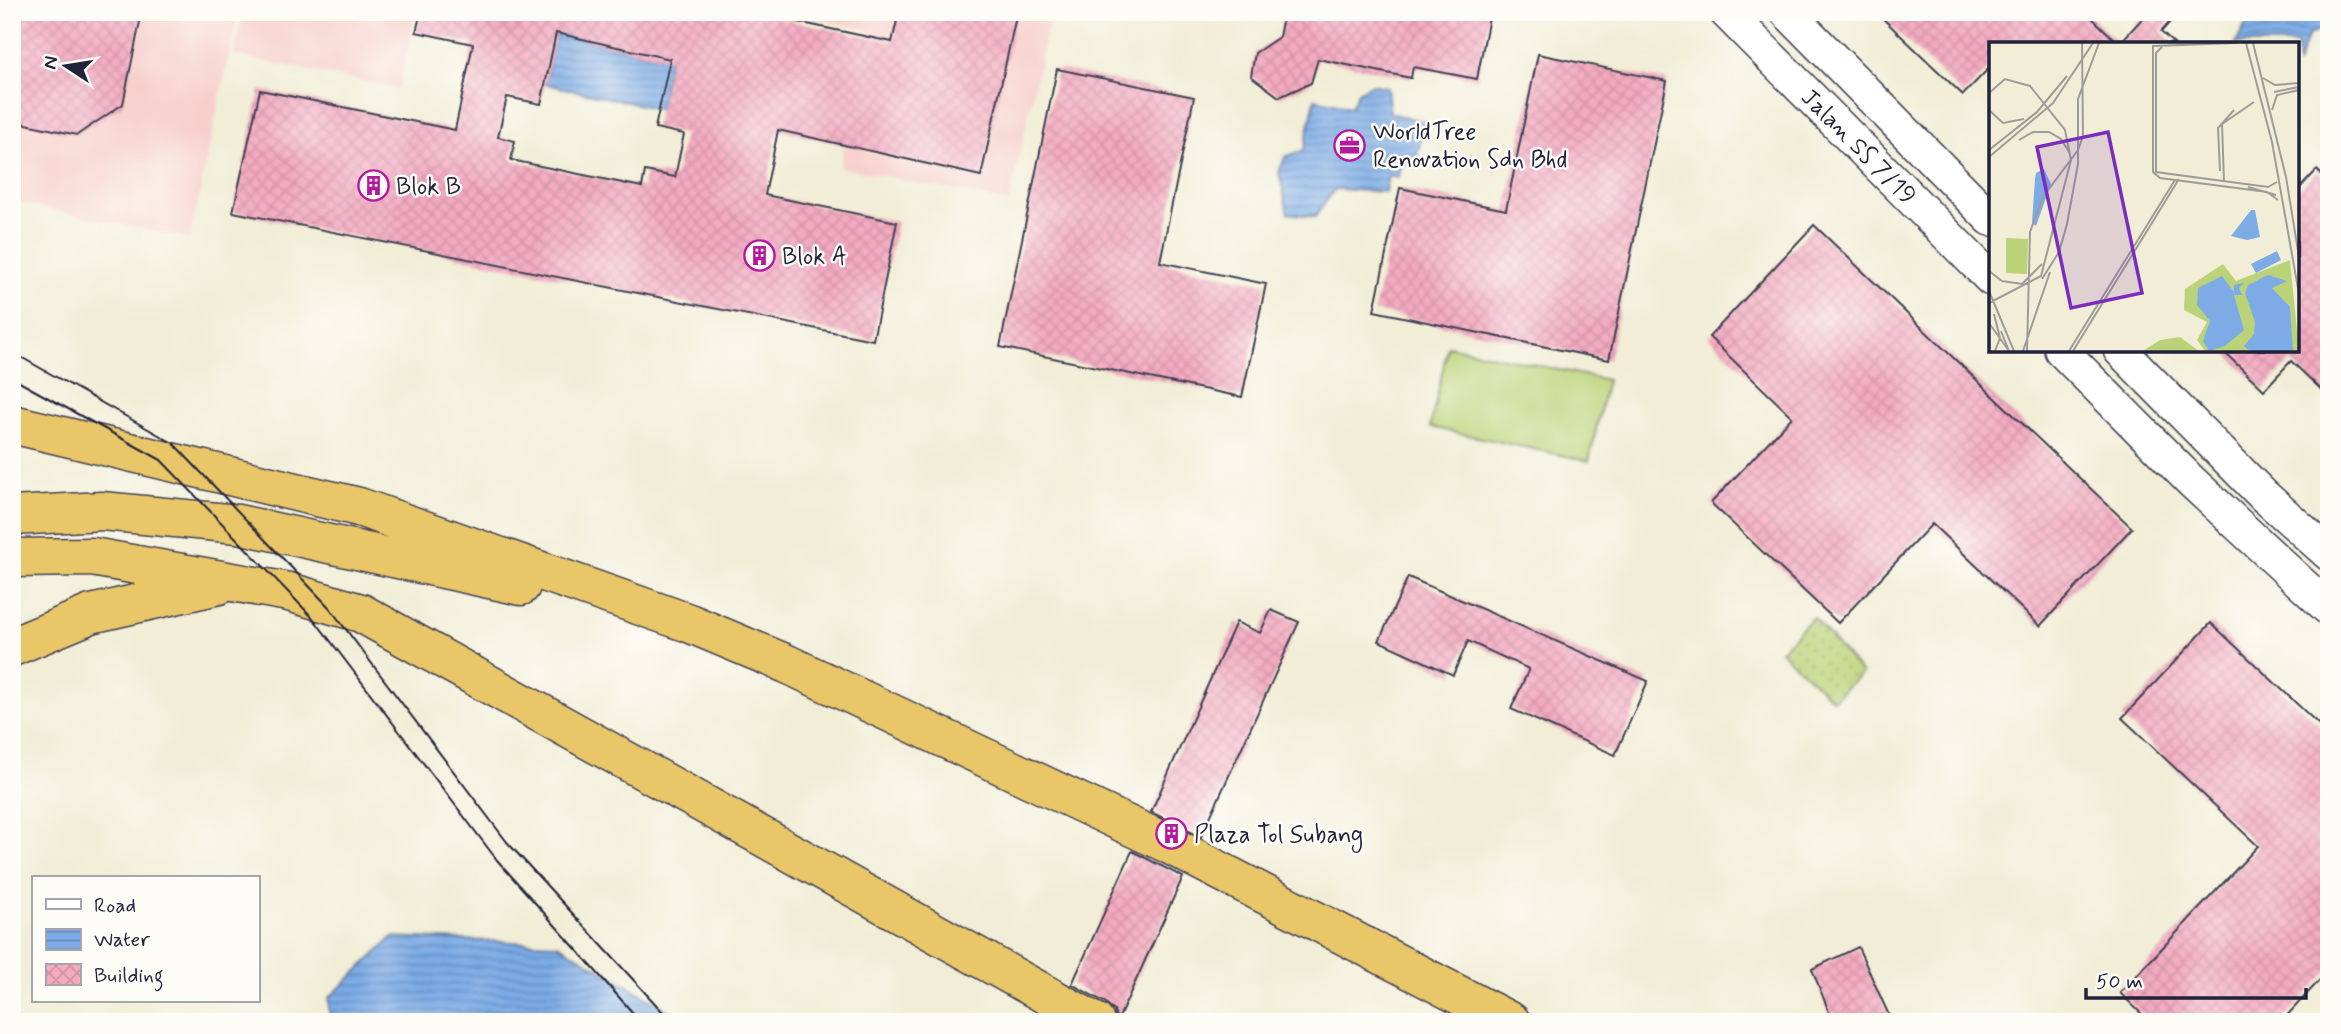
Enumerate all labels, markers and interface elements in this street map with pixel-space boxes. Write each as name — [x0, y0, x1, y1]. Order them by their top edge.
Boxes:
north arrow — [32, 32, 102, 102]
inset map — [1989, 42, 2299, 352]
text: N — [37, 54, 64, 72]
street label: Jalan SS 7/19 — [1794, 83, 1922, 211]
place label: WorldTree Renovation Sdn Bhd — [1373, 117, 1568, 176]
office icon: WorldTree Renovation Sdn Bhd — [1333, 128, 1367, 162]
building icon: Blok B — [356, 169, 390, 203]
place label: Blok B — [396, 172, 461, 203]
building icon: Blok A — [742, 239, 776, 273]
place label: Blok A — [782, 242, 847, 273]
building icon: Plaza Tol Subang — [1154, 817, 1188, 851]
place label: Plaza Tol Subang — [1194, 820, 1363, 853]
legend — [32, 876, 259, 1002]
text: Road — [94, 892, 136, 920]
text: Water — [94, 926, 150, 954]
scale bar — [2086, 957, 2306, 1001]
text: Building — [94, 962, 164, 992]
text: 50 m — [2096, 968, 2143, 996]

